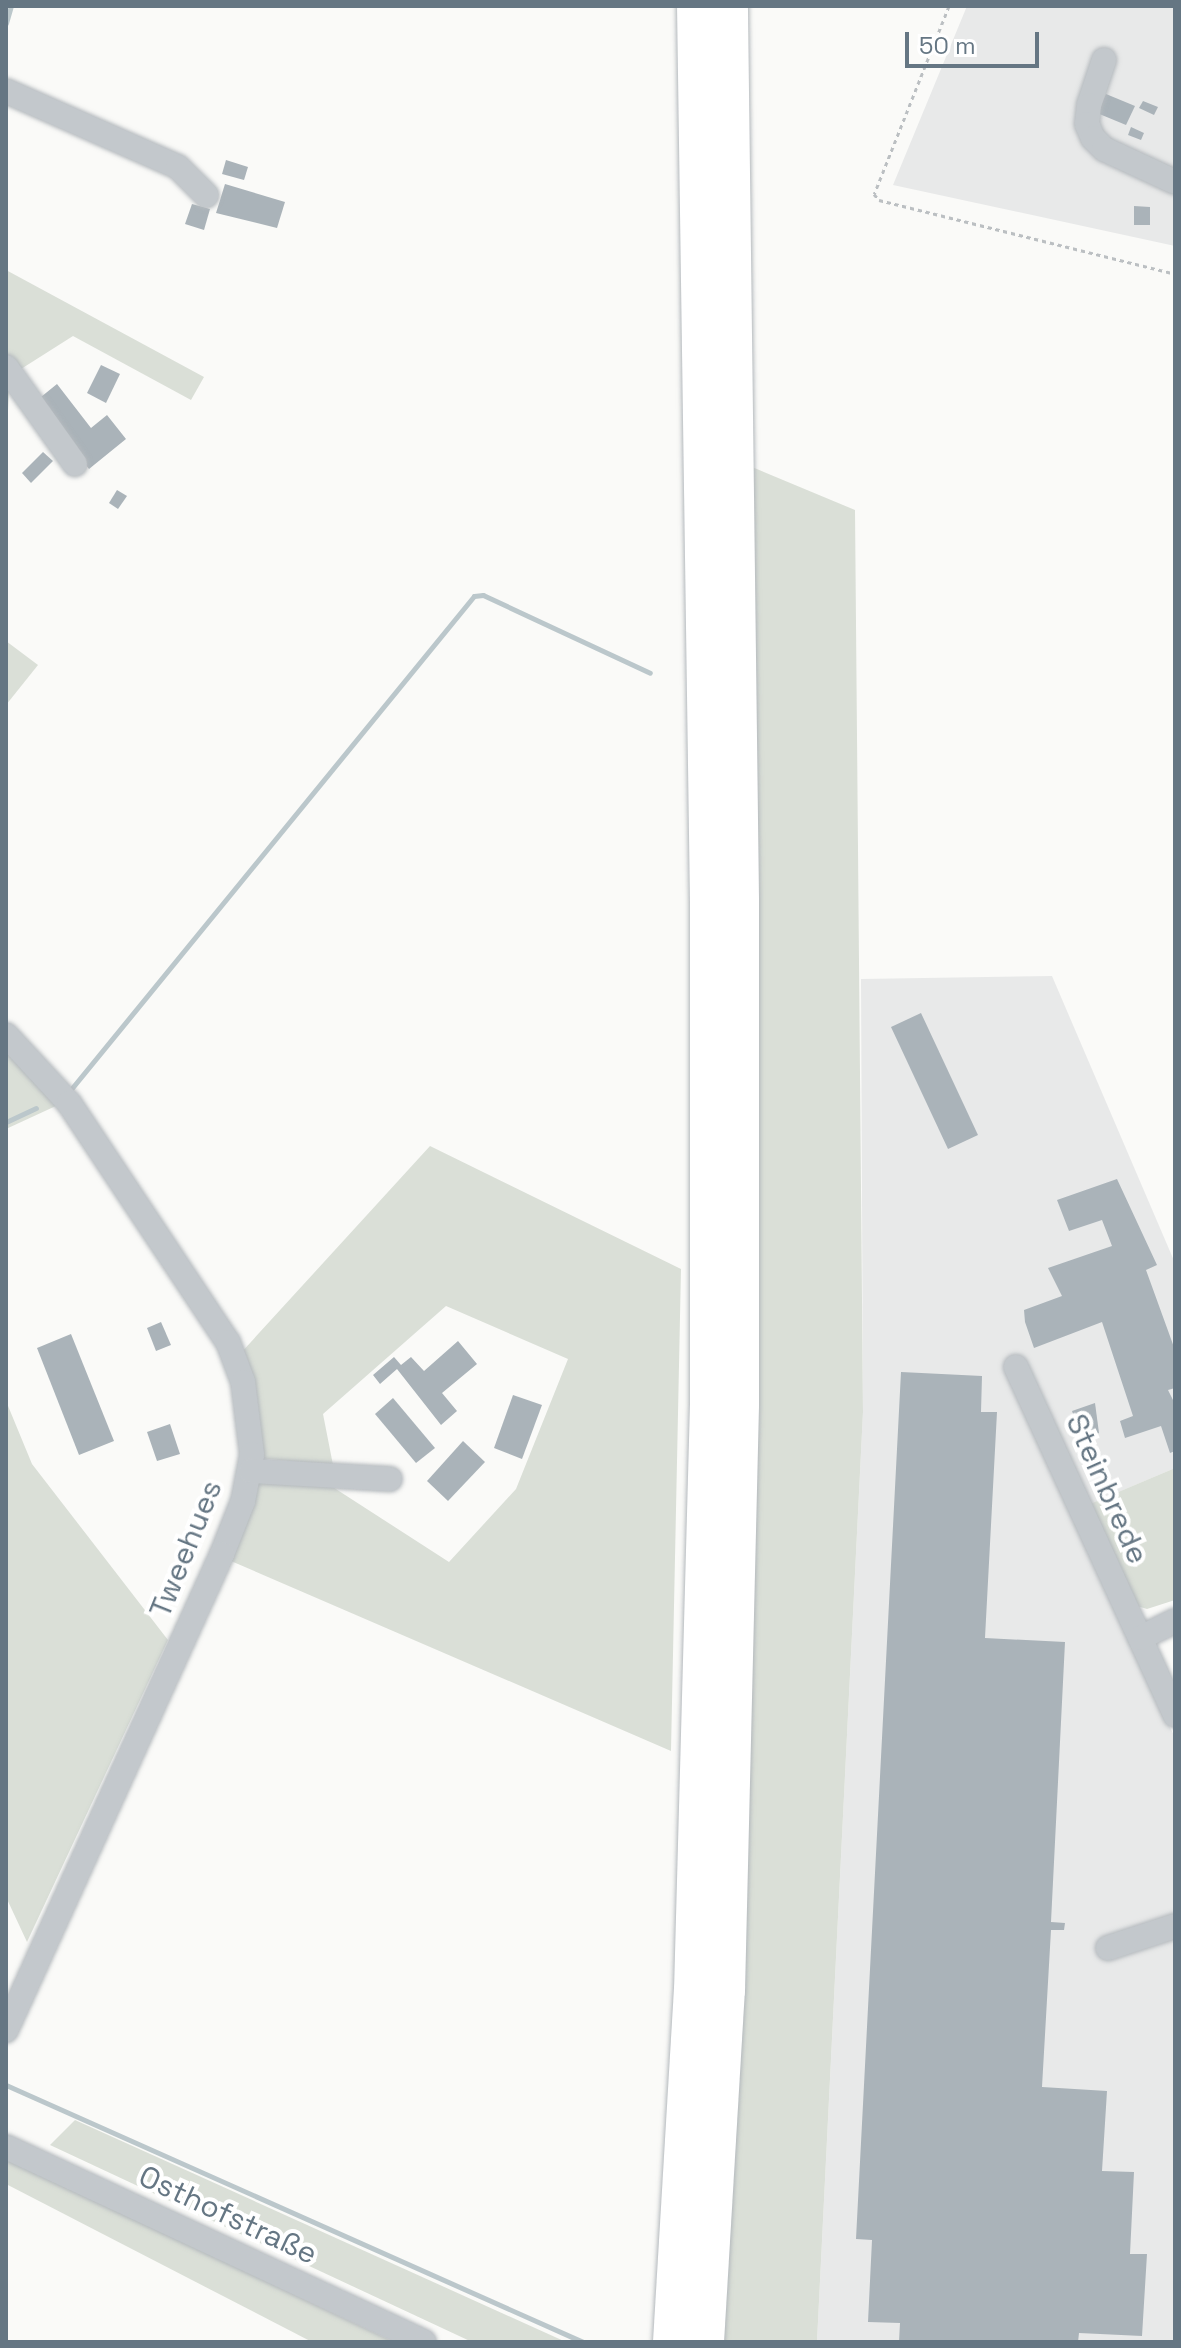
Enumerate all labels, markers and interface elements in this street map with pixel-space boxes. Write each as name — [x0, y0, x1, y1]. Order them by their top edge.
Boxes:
scale bar — [909, 16, 1043, 66]
text: 50 m — [919, 30, 976, 61]
street label: Steinbrede — [1058, 1409, 1156, 1569]
street label: Tweehues — [142, 1475, 230, 1623]
street label: Osthofstraße — [133, 2158, 323, 2272]

